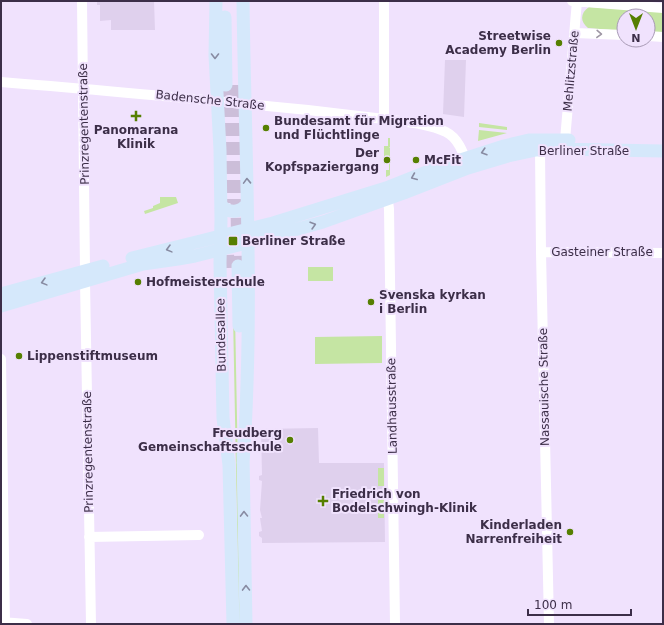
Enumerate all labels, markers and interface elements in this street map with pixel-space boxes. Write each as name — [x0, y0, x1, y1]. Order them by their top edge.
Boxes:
north arrow — [616, 8, 656, 48]
place label: Streetwise Academy Berlin — [445, 29, 551, 57]
street label: Mehlitzstraße — [560, 30, 582, 112]
one-way arrow — [596, 30, 602, 38]
text: N — [631, 31, 641, 44]
marker: Streetwise Academy Berlin — [554, 38, 564, 48]
one-way arrow — [211, 53, 219, 59]
street label: Prinzregentenstraße — [76, 63, 92, 185]
street label: Badensche Straße — [155, 87, 265, 113]
marker: Panomarana Klinik — [130, 110, 142, 122]
place label: Bundesamt für Migration und Flüchtlinge — [274, 114, 444, 142]
place label: Panomarana Klinik — [94, 123, 178, 151]
marker: Bundesamt für Migration und Flüchtlinge — [261, 123, 271, 133]
street label: Berliner Straße — [539, 144, 629, 158]
place label: Der Kopfspaziergang — [265, 146, 379, 174]
one-way arrow — [481, 147, 488, 155]
place label: McFit — [424, 153, 461, 167]
marker: Der Kopfspaziergang — [382, 155, 392, 165]
marker: McFit — [411, 155, 421, 165]
one-way arrow — [410, 172, 418, 180]
one-way arrow — [243, 178, 251, 184]
one-way arrow — [309, 221, 316, 230]
place label: Berliner Straße — [242, 234, 345, 248]
marker: Berliner Straße — [227, 235, 239, 247]
one-way arrow — [166, 244, 172, 252]
street label: Gasteiner Straße — [551, 245, 653, 259]
place label: Hofmeisterschule — [146, 275, 265, 289]
one-way arrow — [40, 277, 47, 286]
marker: Hofmeisterschule — [133, 277, 143, 287]
place label: Svenska kyrkan i Berlin — [379, 288, 486, 316]
marker: Svenska kyrkan i Berlin — [366, 297, 376, 307]
street label: Bundesallee — [213, 298, 229, 372]
street label: Nassauische Straße — [536, 328, 552, 446]
place label: Lippenstiftmuseum — [27, 349, 158, 363]
marker: Lippenstiftmuseum — [14, 351, 24, 361]
street label: Landhausstraße — [384, 358, 400, 454]
street label: Prinzregentenstraße — [80, 391, 96, 513]
place label: Freudberg Gemeinschaftsschule — [138, 426, 282, 454]
marker: Freudberg Gemeinschaftsschule — [285, 435, 295, 445]
place label: Friedrich von Bodelschwingh-Klinik — [332, 487, 478, 515]
marker: Friedrich von Bodelschwingh-Klinik — [317, 495, 329, 507]
one-way arrow — [240, 511, 248, 517]
place label: Kinderladen Narrenfreiheit — [465, 518, 562, 546]
marker: Kinderladen Narrenfreiheit — [565, 527, 575, 537]
one-way arrow — [242, 585, 250, 591]
scale bar — [528, 591, 631, 617]
text: 100 m — [534, 598, 572, 612]

